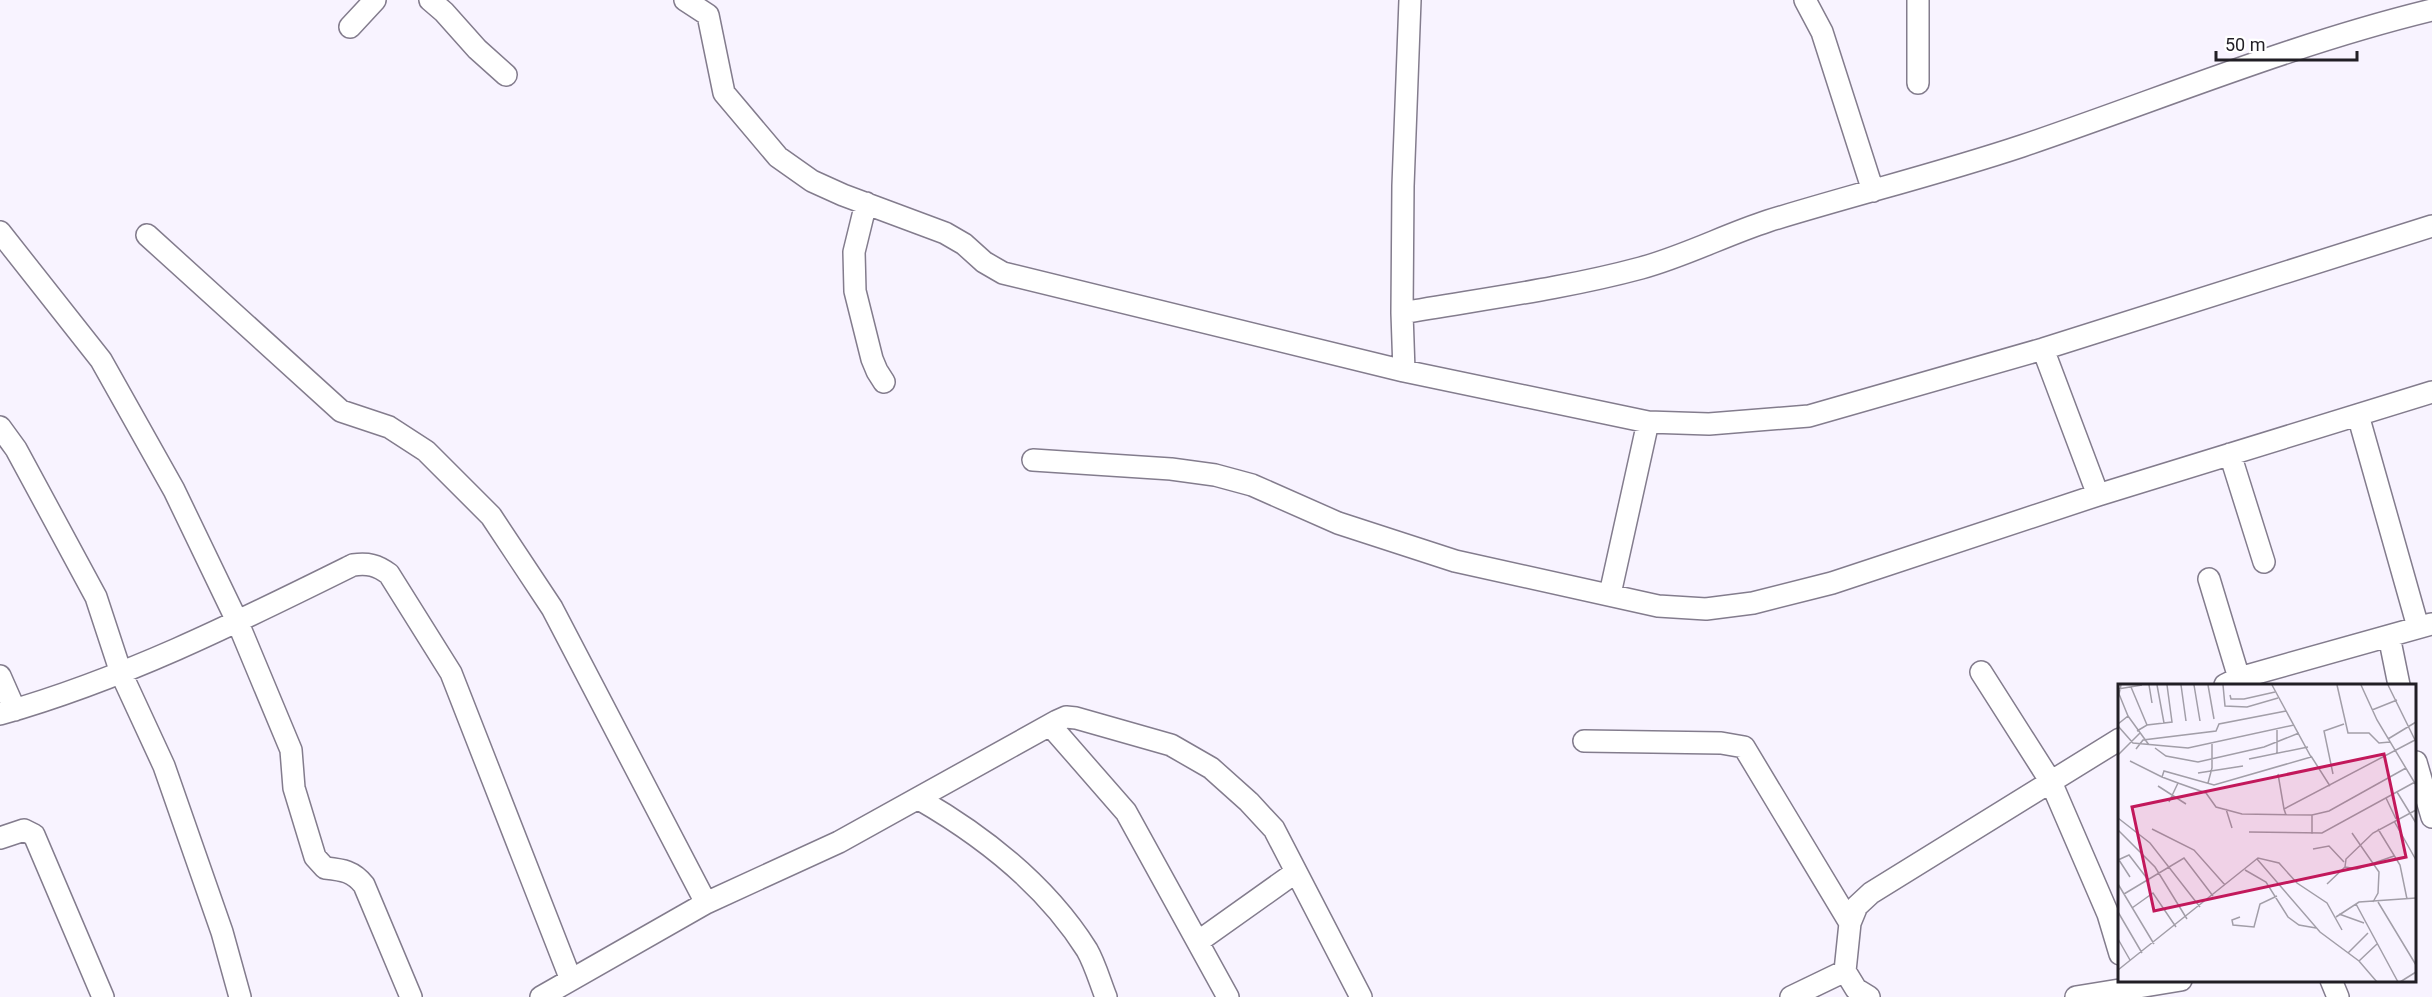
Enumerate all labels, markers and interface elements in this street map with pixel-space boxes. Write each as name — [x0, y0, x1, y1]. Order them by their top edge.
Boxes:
scale bar — [2216, 24, 2357, 62]
text: 50 m — [2225, 34, 2265, 55]
inset map — [2118, 684, 2417, 982]

